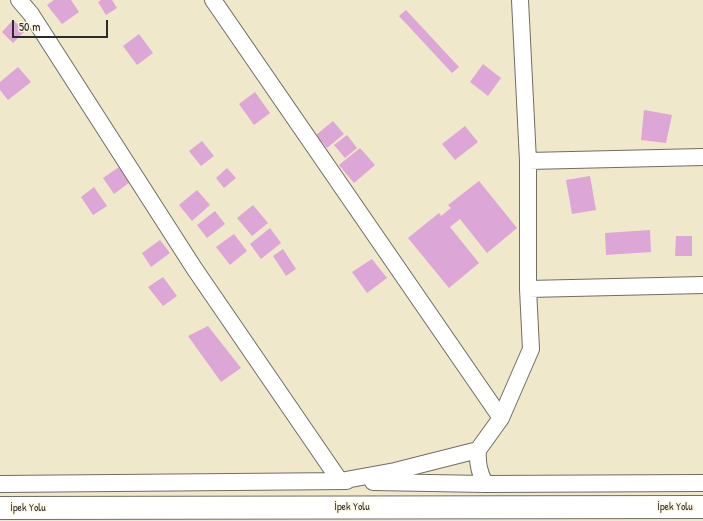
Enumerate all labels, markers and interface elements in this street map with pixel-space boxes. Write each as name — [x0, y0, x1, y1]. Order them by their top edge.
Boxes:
scale bar — [14, 12, 110, 38]
text: 50 m — [19, 18, 40, 35]
street label: İpek Yolu — [334, 500, 370, 514]
street label: İpek Yolu — [657, 500, 693, 514]
street label: İpek Yolu — [10, 501, 46, 515]

